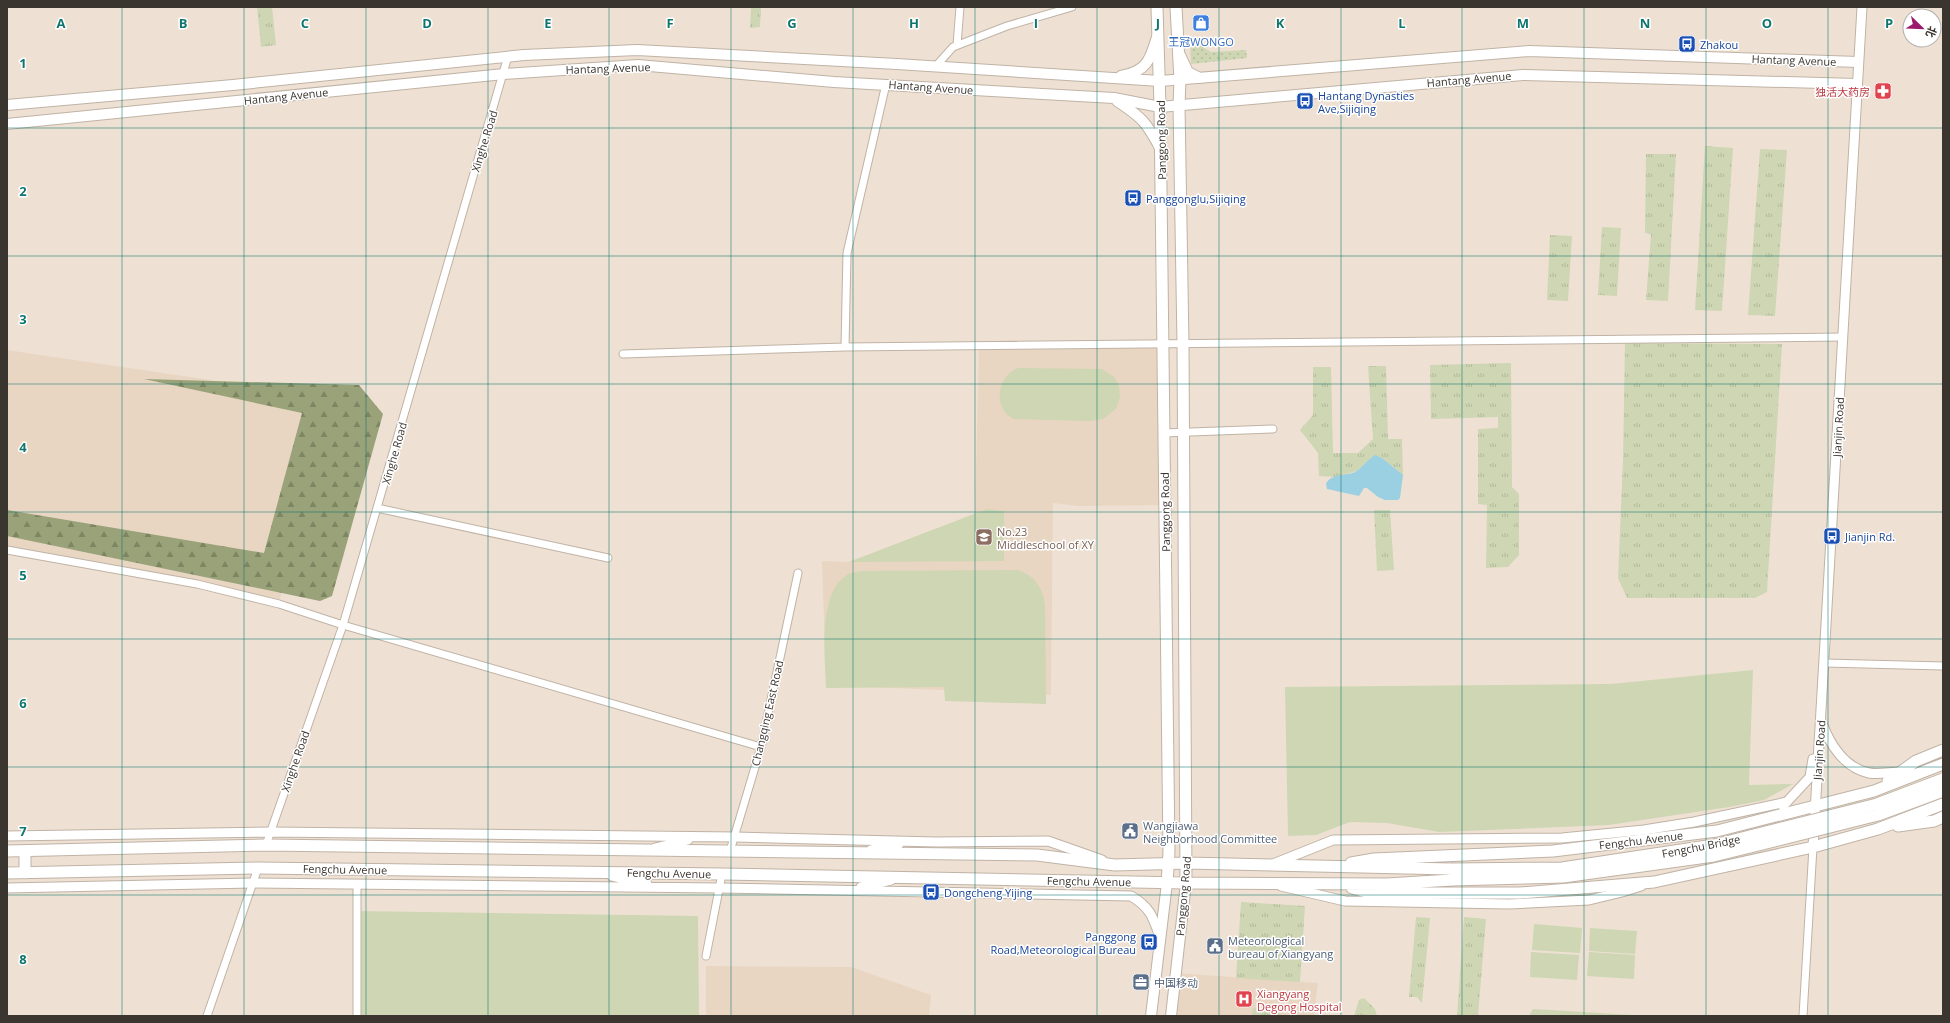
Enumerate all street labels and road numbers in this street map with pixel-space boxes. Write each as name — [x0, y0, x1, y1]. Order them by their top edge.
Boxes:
street label: Hantang Avenue — [1751, 51, 1837, 69]
street label: Hantang Avenue — [565, 59, 651, 77]
street label: Hantang Avenue — [1426, 68, 1512, 90]
street label: Hantang Avenue — [888, 77, 974, 97]
street label: Hantang Avenue — [243, 84, 329, 108]
street label: Panggong Road — [1153, 100, 1169, 180]
street label: Xinghe Road — [467, 108, 501, 174]
street label: Jianjin Road — [1829, 397, 1847, 458]
street label: Xinghe Road — [378, 420, 410, 486]
street label: Panggong Road — [1157, 472, 1173, 552]
street label: Changqing East Road — [748, 659, 786, 767]
street label: Jianjin Road — [1809, 720, 1829, 781]
street label: Xinghe Road — [278, 728, 312, 794]
street label: Fengchu Avenue — [1598, 827, 1684, 853]
street label: Fengchu Bridge — [1661, 831, 1741, 861]
street label: Panggong Road — [1172, 856, 1194, 936]
street label: Fengchu Avenue — [303, 861, 387, 877]
street label: Fengchu Avenue — [627, 865, 711, 881]
street label: Fengchu Avenue — [1047, 873, 1131, 889]

